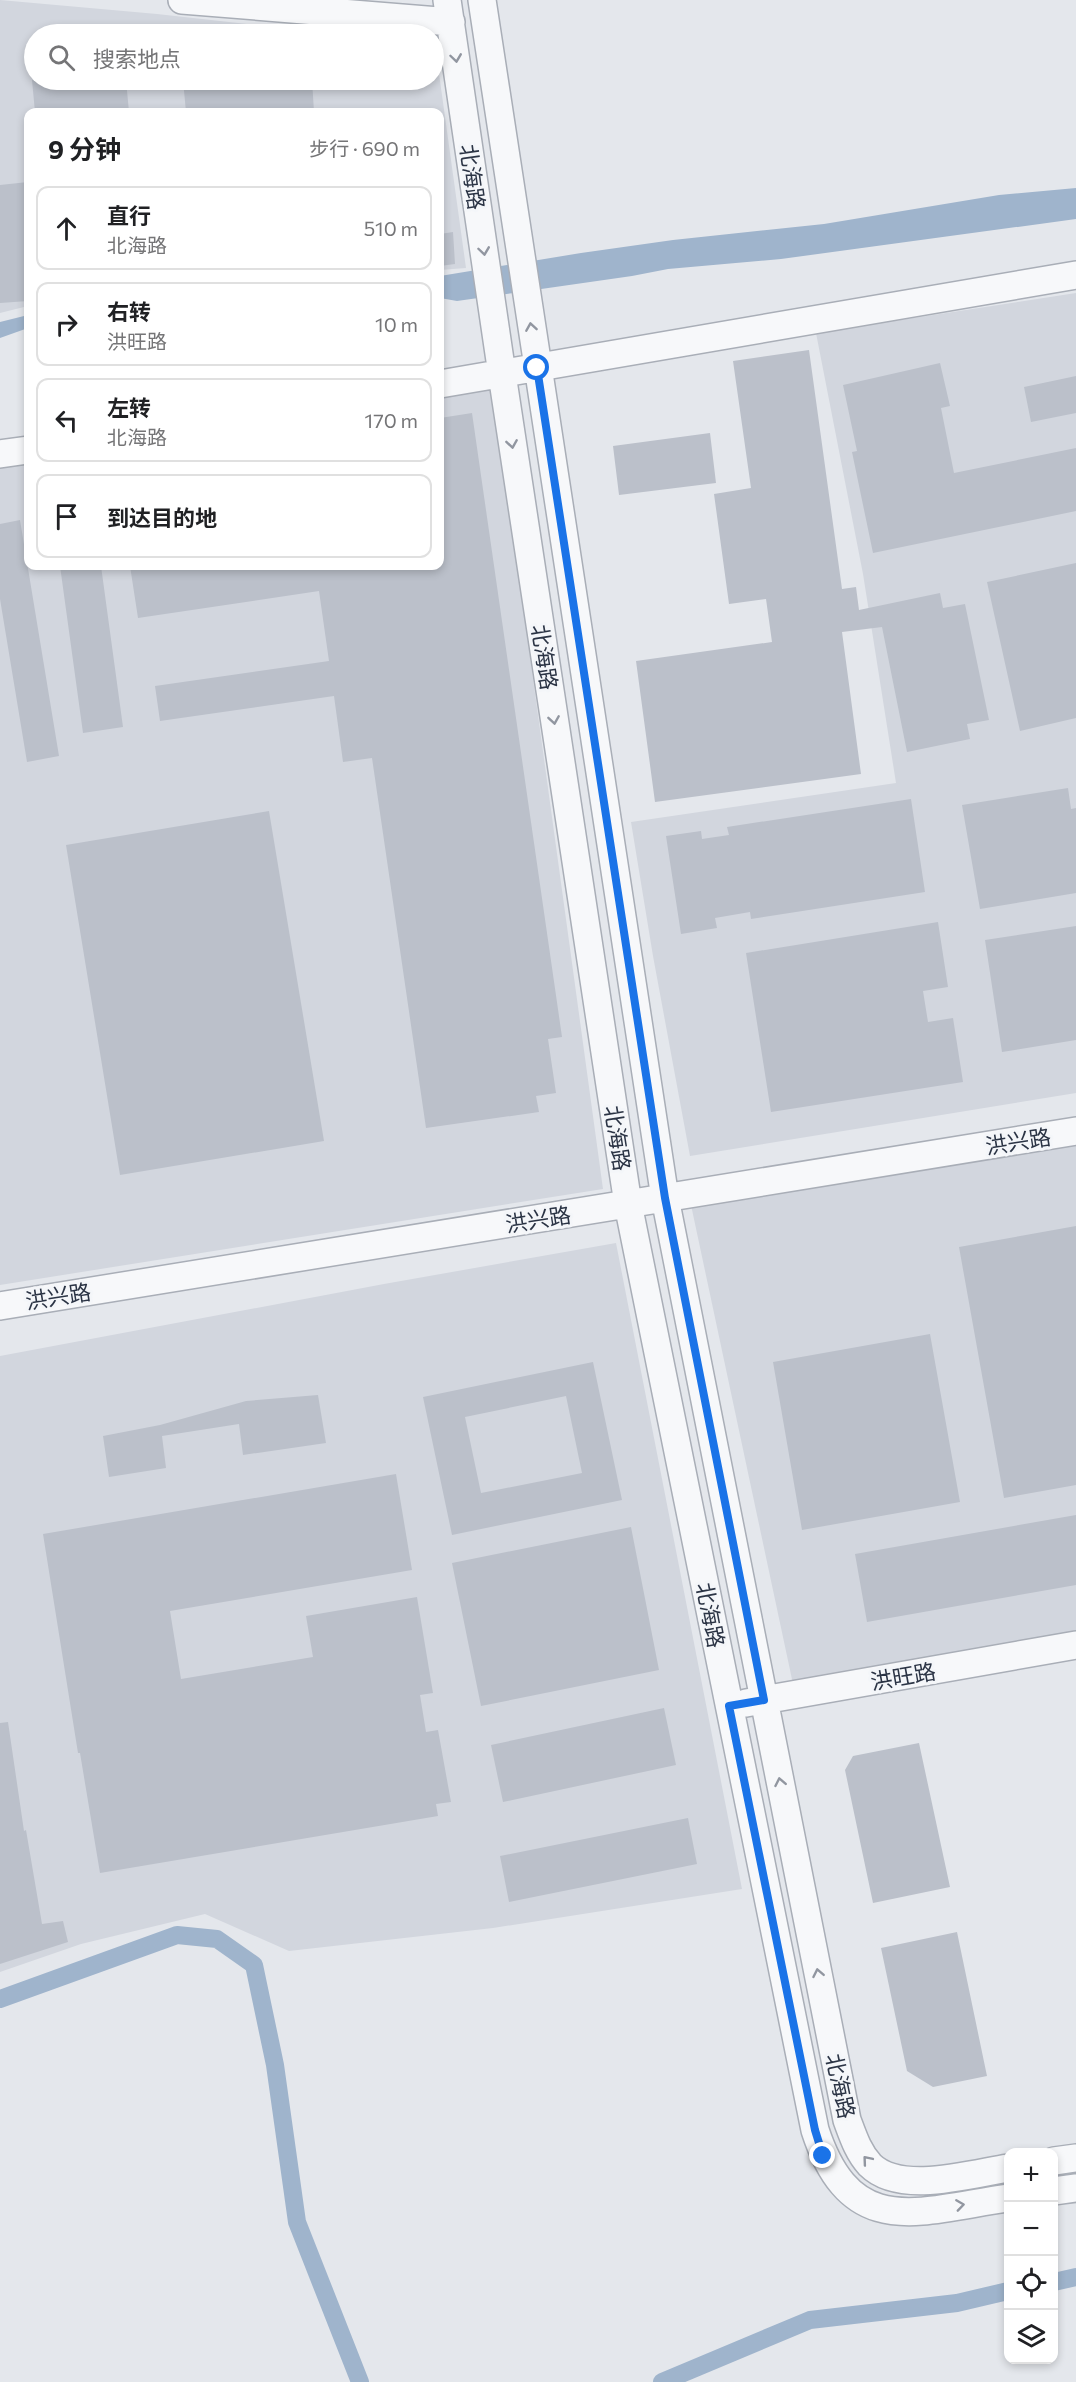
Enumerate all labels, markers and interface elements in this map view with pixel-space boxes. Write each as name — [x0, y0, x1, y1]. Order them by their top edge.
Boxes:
search box — [24, 24, 444, 90]
icon: search — [45, 41, 78, 74]
text: 搜索地点 — [93, 45, 181, 72]
one-way arrow — [449, 53, 461, 62]
text: 9 分钟 — [48, 133, 121, 164]
text: 步行 · 690 m — [309, 136, 420, 160]
street label: 北海路 — [455, 142, 491, 212]
text: 直行 — [107, 202, 151, 229]
icon: ahead — [50, 212, 83, 245]
text: 510 m — [364, 216, 418, 240]
text: 北海路 — [107, 233, 167, 257]
one-way arrow — [477, 246, 489, 255]
text: 右转 — [107, 298, 151, 325]
icon: right — [50, 308, 83, 341]
text: 10 m — [375, 312, 418, 336]
one-way arrow — [525, 323, 538, 333]
text: 洪旺路 — [107, 329, 167, 353]
route start — [523, 354, 549, 380]
text: 左转 — [107, 394, 151, 421]
icon: left — [50, 404, 83, 437]
text: 170 m — [365, 408, 418, 432]
text: 北海路 — [107, 425, 167, 449]
one-way arrow — [506, 439, 518, 448]
icon: arrive — [50, 500, 83, 533]
text: 到达目的地 — [107, 504, 217, 531]
street label: 北海路 — [527, 622, 563, 692]
one-way arrow — [548, 715, 560, 724]
street label: 北海路 — [600, 1103, 636, 1173]
street label: 洪兴路 — [983, 1123, 1053, 1159]
street label: 洪兴路 — [503, 1201, 573, 1237]
street label: 洪兴路 — [23, 1278, 93, 1314]
street label: 北海路 — [691, 1580, 731, 1650]
street label: 洪旺路 — [868, 1657, 938, 1695]
one-way arrow — [774, 1777, 787, 1787]
one-way arrow — [812, 1968, 825, 1978]
street label: 北海路 — [821, 2051, 861, 2121]
route end — [809, 2142, 835, 2168]
map controls — [1004, 2148, 1058, 2364]
button: + — [1004, 2148, 1058, 2202]
one-way arrow — [863, 2156, 874, 2167]
one-way arrow — [955, 2200, 965, 2212]
button: − — [1004, 2202, 1058, 2256]
button: locate — [1004, 2256, 1058, 2310]
button: layers — [1004, 2310, 1058, 2364]

